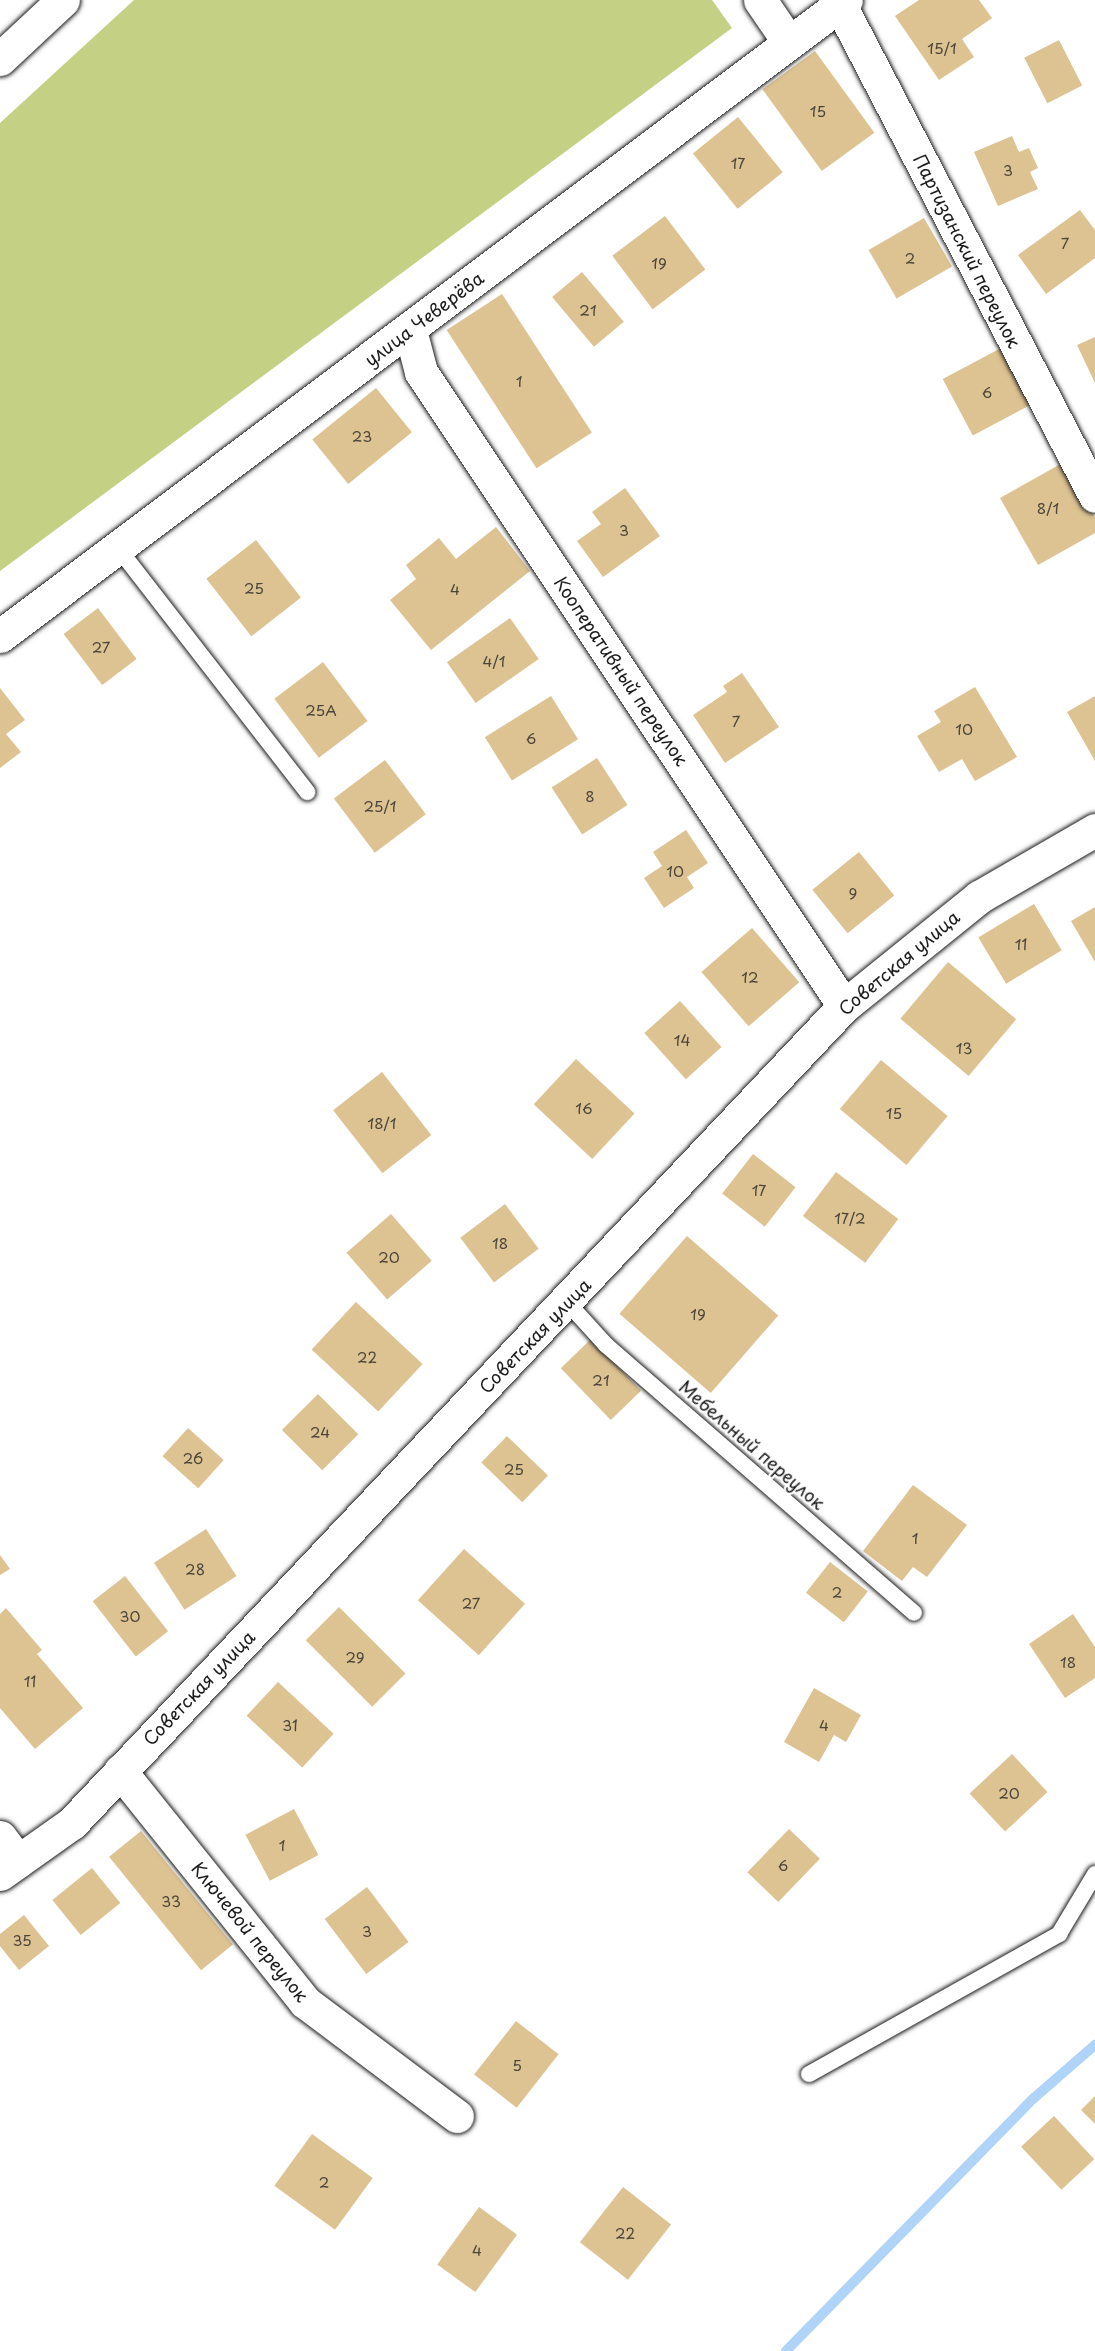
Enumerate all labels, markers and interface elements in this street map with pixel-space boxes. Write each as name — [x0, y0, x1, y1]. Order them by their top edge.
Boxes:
house number: 15/1 — [927, 39, 957, 57]
house number: 15 — [810, 102, 826, 120]
street label: Партизанский переулок — [909, 151, 1025, 351]
house number: 17 — [731, 154, 745, 172]
house number: 3 — [1003, 161, 1013, 179]
house number: 7 — [1061, 234, 1069, 252]
house number: 2 — [905, 249, 915, 267]
house number: 19 — [651, 254, 667, 272]
street label: улица Чеверёва — [360, 267, 488, 371]
house number: 21 — [579, 301, 597, 319]
house number: 1 — [516, 372, 522, 390]
house number: 6 — [982, 383, 992, 401]
house number: 23 — [352, 427, 372, 445]
house number: 8/1 — [1037, 499, 1059, 517]
house number: 3 — [619, 521, 629, 539]
street label: Кооперативный переулок — [549, 572, 693, 770]
house number: 25 — [244, 579, 264, 597]
house number: 4 — [450, 580, 460, 598]
house number: 27 — [92, 638, 110, 656]
house number: 4/1 — [483, 652, 505, 670]
house number: 25А — [305, 701, 337, 719]
house number: 7 — [732, 712, 740, 730]
house number: 10 — [955, 720, 973, 738]
house number: 6 — [526, 729, 536, 747]
house number: 8 — [585, 787, 595, 805]
house number: 25/1 — [364, 797, 396, 815]
house number: 10 — [666, 862, 684, 880]
house number: 9 — [849, 884, 857, 902]
street label: Советская улица — [834, 906, 964, 1020]
house number: 11 — [1015, 935, 1027, 953]
house number: 12 — [741, 968, 759, 986]
house number: 14 — [674, 1031, 690, 1049]
house number: 13 — [956, 1039, 972, 1057]
house number: 16 — [575, 1099, 593, 1117]
house number: 15 — [886, 1104, 902, 1122]
house number: 18/1 — [368, 1114, 396, 1132]
house number: 17 — [752, 1181, 766, 1199]
house number: 17/2 — [834, 1209, 866, 1227]
house number: 18 — [492, 1234, 508, 1252]
house number: 20 — [378, 1248, 400, 1266]
street label: Советская улица — [474, 1274, 596, 1398]
house number: 19 — [690, 1305, 706, 1323]
house number: 22 — [357, 1348, 377, 1366]
house number: 21 — [592, 1371, 610, 1389]
street label: Мебельный переулок — [675, 1376, 829, 1514]
house number: 24 — [310, 1423, 330, 1441]
house number: 26 — [183, 1449, 203, 1467]
house number: 25 — [504, 1460, 524, 1478]
house number: 1 — [912, 1529, 918, 1547]
house number: 28 — [185, 1560, 205, 1578]
house number: 2 — [832, 1583, 842, 1601]
house number: 27 — [462, 1594, 480, 1612]
house number: 30 — [120, 1607, 140, 1625]
street label: Советская улица — [138, 1626, 260, 1750]
house number: 29 — [345, 1648, 365, 1666]
house number: 18 — [1060, 1653, 1076, 1671]
house number: 11 — [24, 1672, 36, 1690]
house number: 31 — [282, 1716, 298, 1734]
house number: 4 — [819, 1716, 829, 1734]
house number: 20 — [998, 1784, 1020, 1802]
house number: 1 — [279, 1836, 285, 1854]
house number: 6 — [778, 1856, 788, 1874]
street label: Ключевой переулок — [187, 1858, 313, 2006]
house number: 33 — [161, 1892, 181, 1910]
house number: 3 — [362, 1922, 372, 1940]
house number: 35 — [12, 1931, 32, 1949]
house number: 5 — [512, 2056, 522, 2074]
house number: 2 — [319, 2173, 329, 2191]
house number: 22 — [615, 2224, 635, 2242]
house number: 4 — [472, 2241, 482, 2259]

